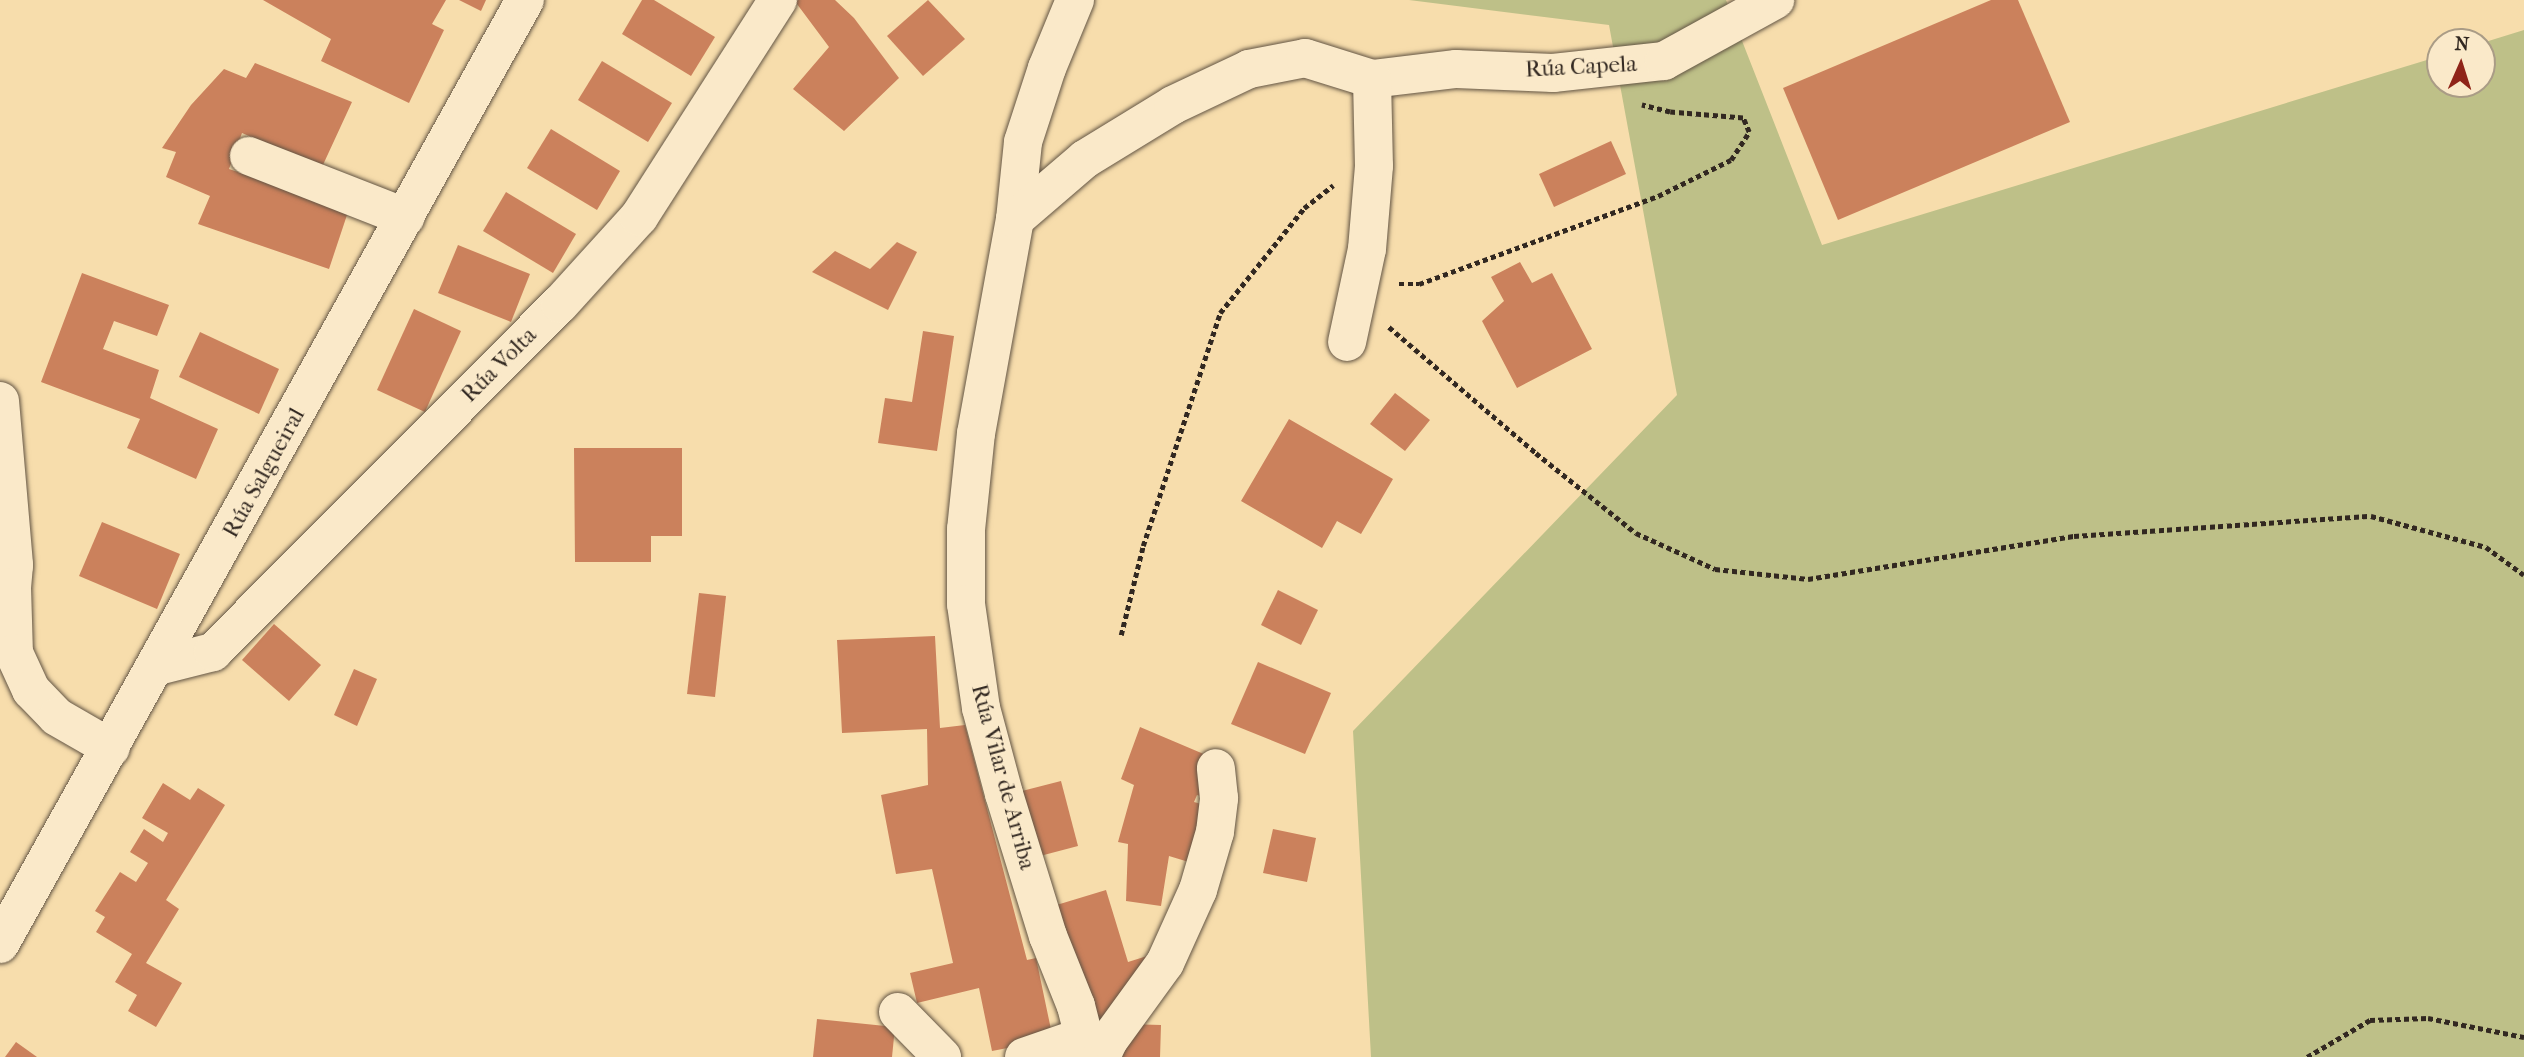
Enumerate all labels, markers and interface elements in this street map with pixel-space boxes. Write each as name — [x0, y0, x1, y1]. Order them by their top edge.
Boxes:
north arrow — [2426, 28, 2496, 98]
text: N — [2454, 33, 2470, 55]
street label: Rúa Capela — [1524, 50, 1638, 84]
street label: Rúa Volta — [456, 322, 542, 408]
street label: Rúa Salgueiral — [217, 403, 311, 543]
street label: Rúa Vilar de Arriba — [965, 681, 1041, 873]

